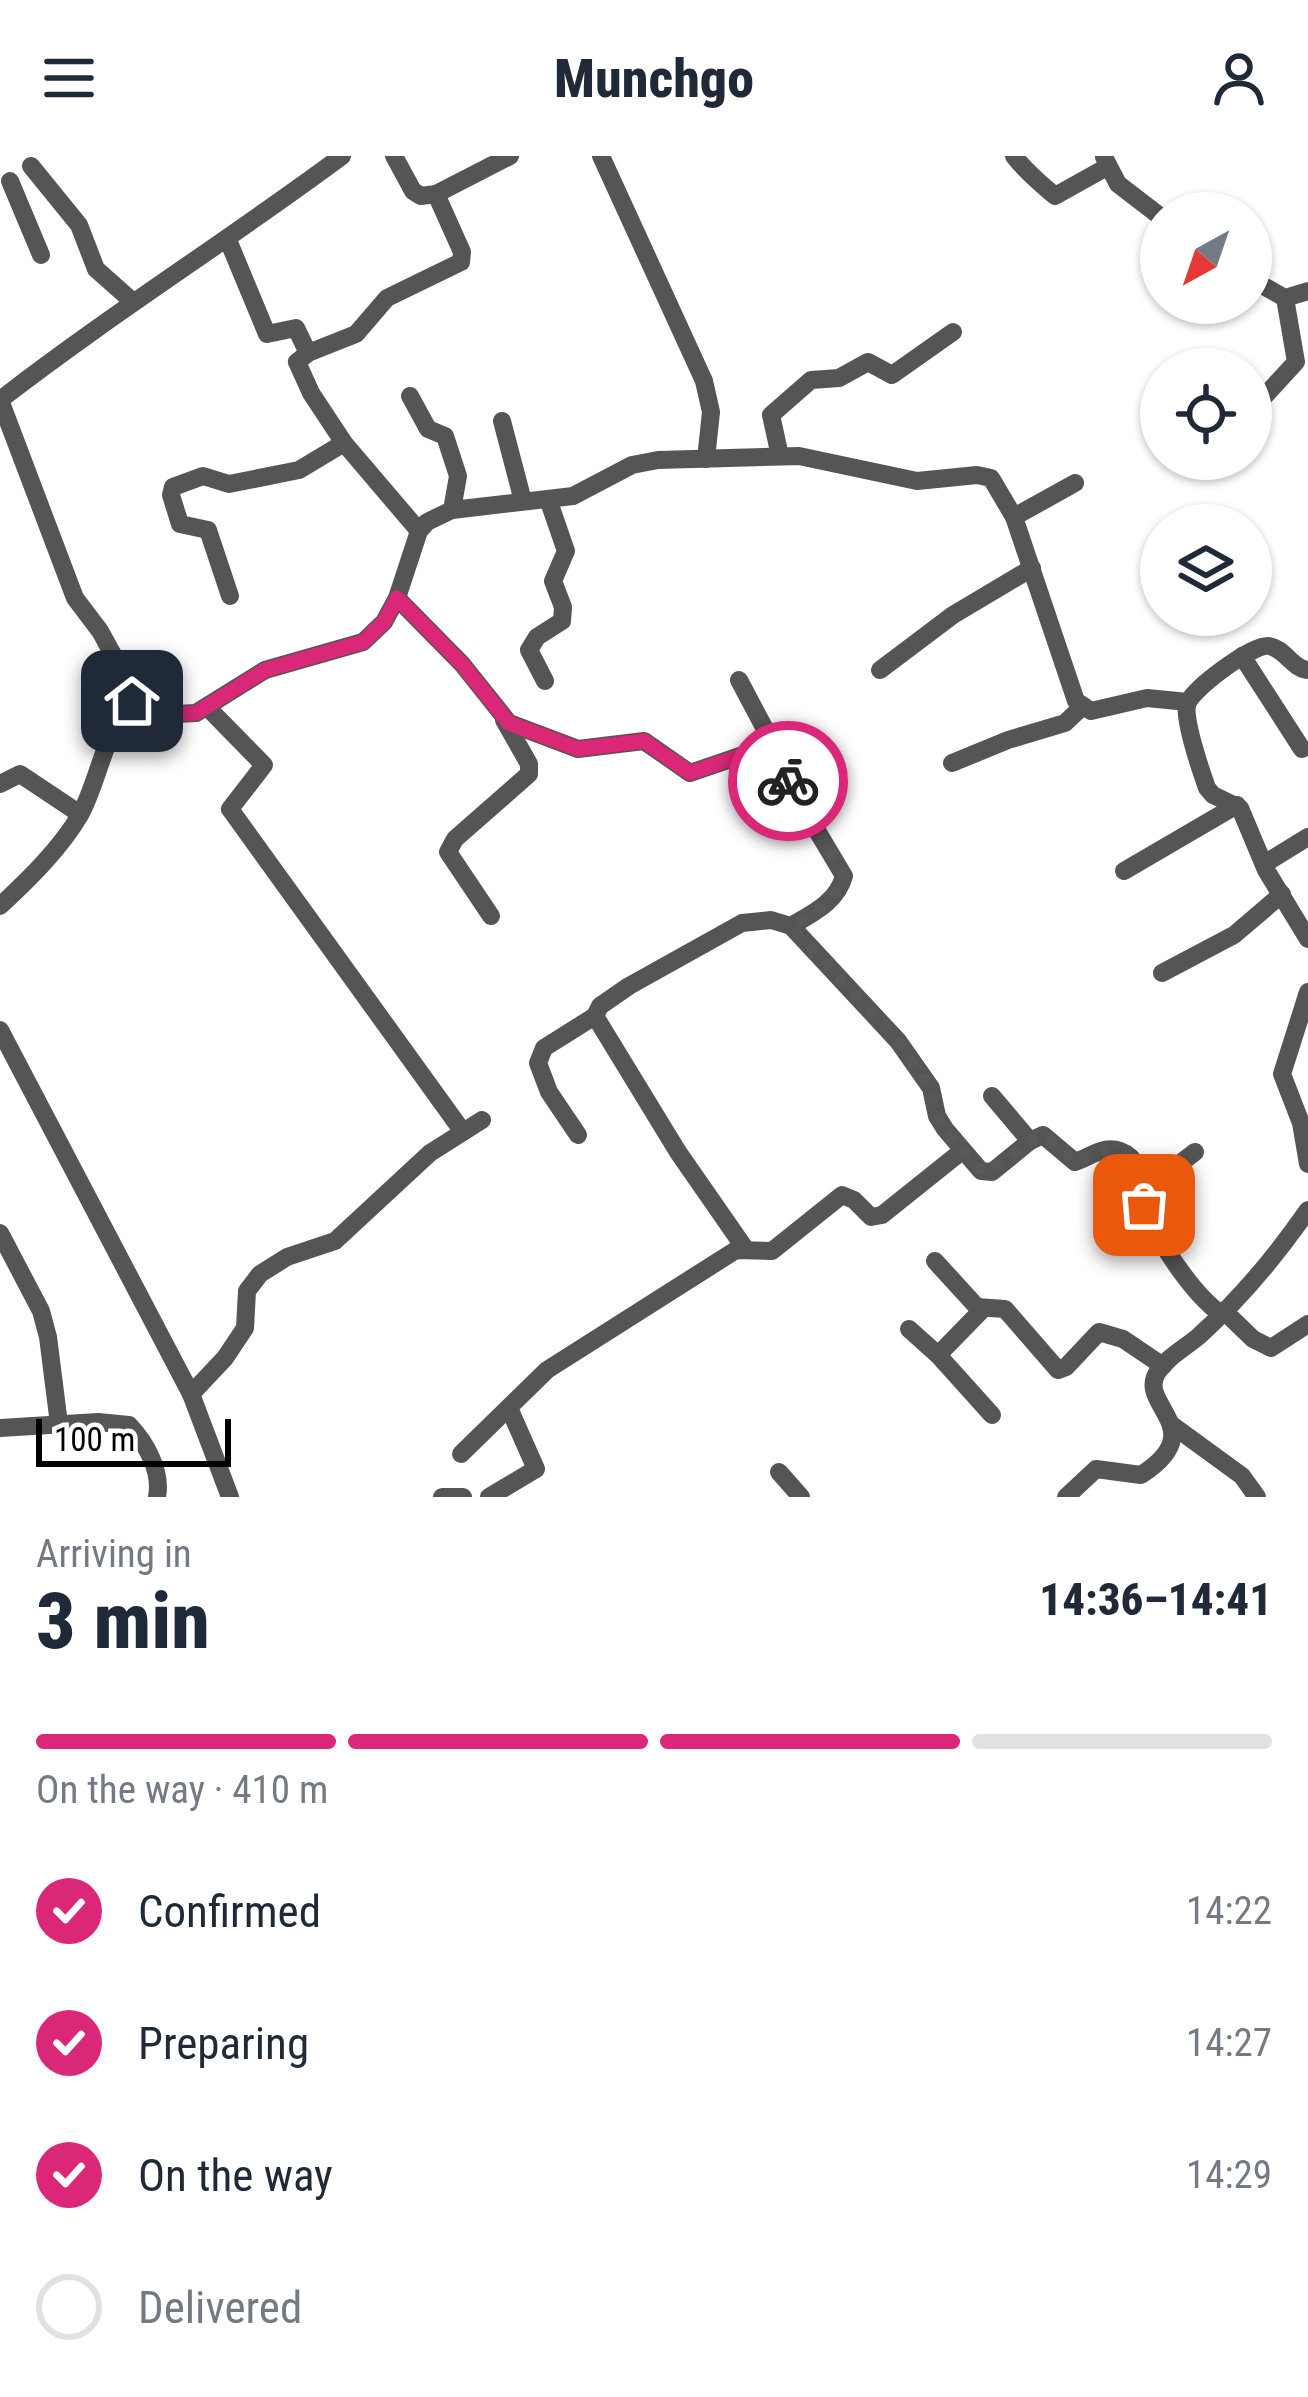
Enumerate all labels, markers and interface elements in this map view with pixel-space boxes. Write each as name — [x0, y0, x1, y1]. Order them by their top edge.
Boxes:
icon: menu — [36, 45, 102, 111]
icon: person — [1206, 45, 1272, 111]
text: Munchgo — [554, 47, 754, 110]
north arrow — [1140, 192, 1272, 324]
map controls — [1140, 192, 1272, 636]
button: locate — [1140, 348, 1272, 480]
button: layers — [1140, 504, 1272, 636]
pin — [81, 650, 183, 752]
icon: home — [99, 668, 165, 734]
courier — [728, 721, 848, 841]
icon: bike — [755, 748, 821, 814]
pin — [1093, 1154, 1195, 1256]
icon: bag — [1111, 1172, 1177, 1238]
scale bar — [36, 1413, 231, 1466]
text: 100 m — [54, 1420, 135, 1459]
text: Arriving in — [36, 1531, 192, 1577]
text: 14:36–14:41 — [1039, 1573, 1272, 1626]
text: 3 min — [36, 1576, 210, 1667]
text: On the way · 410 m — [36, 1767, 328, 1813]
icon: check — [36, 1878, 102, 1944]
text: Confirmed — [138, 1885, 321, 1938]
text: 14:22 — [1186, 1888, 1272, 1934]
icon: check — [36, 2010, 102, 2076]
text: Preparing — [138, 2017, 309, 2070]
text: 14:27 — [1186, 2020, 1272, 2066]
icon: check — [36, 2142, 102, 2208]
text: On the way — [138, 2149, 333, 2202]
text: 14:29 — [1186, 2152, 1272, 2198]
text: Delivered — [138, 2281, 302, 2334]

